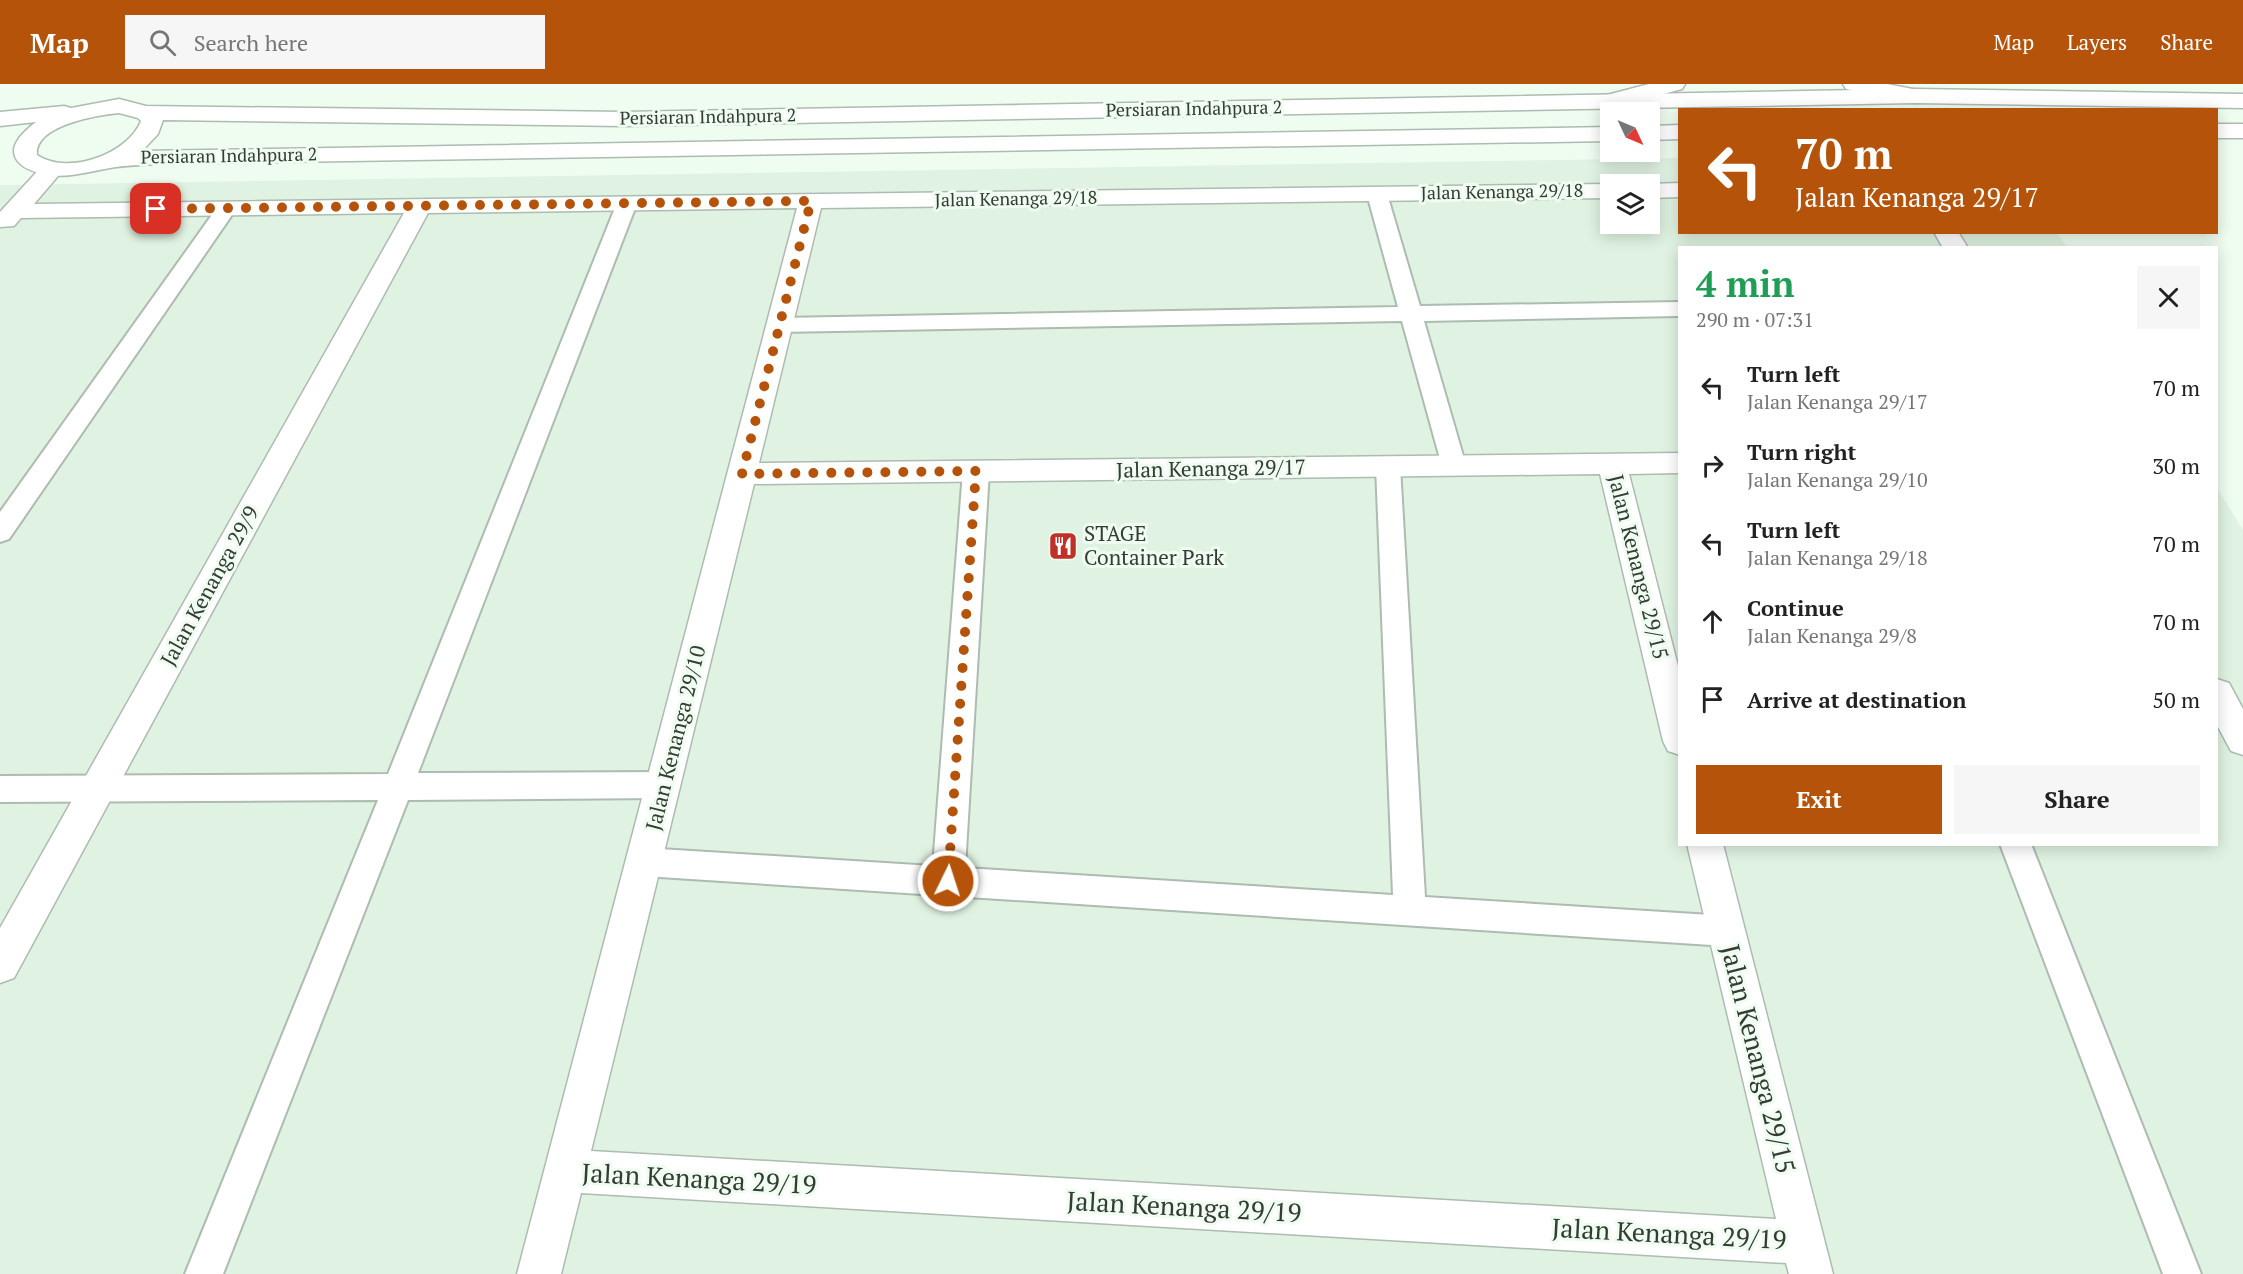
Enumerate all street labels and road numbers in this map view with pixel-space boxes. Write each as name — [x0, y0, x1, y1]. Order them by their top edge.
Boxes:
street label: Persiaran Indahpura 2 — [1105, 94, 1283, 122]
street label: Persiaran Indahpura 2 — [619, 102, 797, 130]
street label: Persiaran Indahpura 2 — [140, 141, 318, 169]
street label: Jalan Kenanga 29/18 — [1420, 178, 1583, 204]
street label: Jalan Kenanga 29/18 — [934, 185, 1097, 211]
street label: Jalan Kenanga 29/17 — [1116, 452, 1306, 484]
street label: Jalan Kenanga 29/15 — [1602, 471, 1676, 662]
street label: Jalan Kenanga 29/9 — [154, 501, 265, 670]
street label: Jalan Kenanga 29/10 — [638, 642, 712, 833]
street label: Jalan Kenanga 29/15 — [1714, 941, 1804, 1177]
street label: Jalan Kenanga 29/19 — [581, 1155, 817, 1201]
street label: Jalan Kenanga 29/19 — [1066, 1183, 1302, 1229]
street label: Jalan Kenanga 29/19 — [1551, 1210, 1787, 1256]

